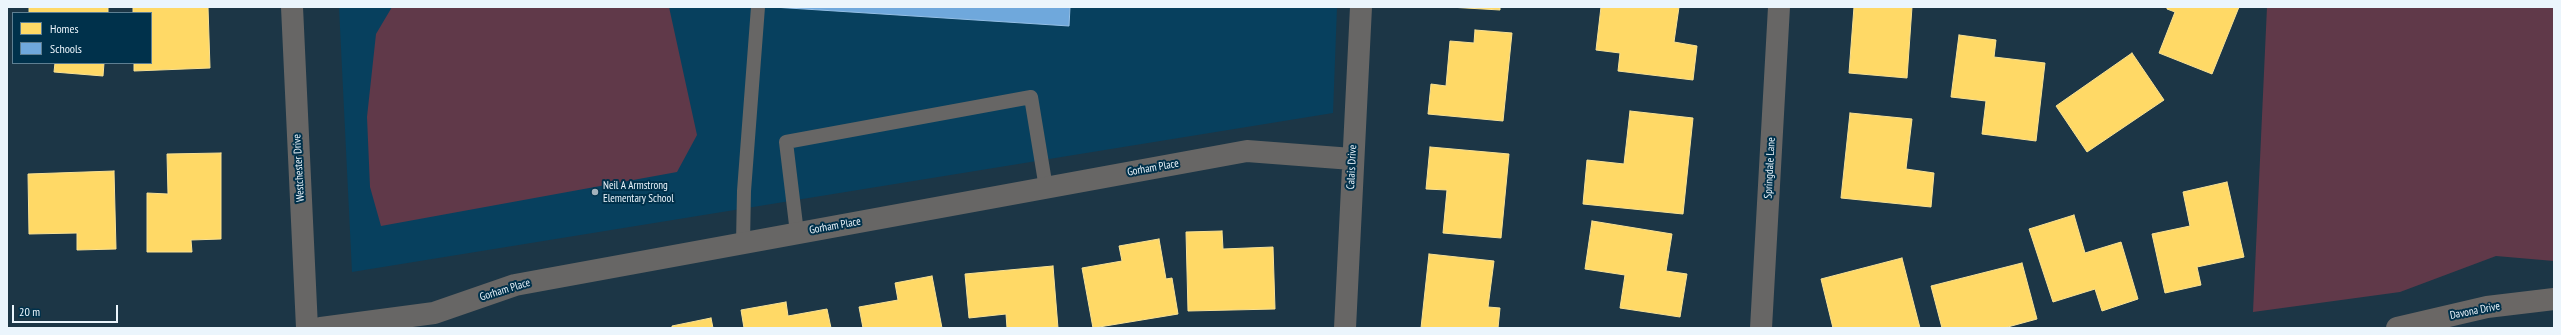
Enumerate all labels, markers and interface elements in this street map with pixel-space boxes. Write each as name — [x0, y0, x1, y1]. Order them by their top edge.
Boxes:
legend — [12, 12, 152, 64]
text: Homes — [50, 21, 78, 36]
text: Schools — [50, 41, 82, 56]
street label: Westchester Drive — [291, 134, 307, 202]
street label: Springdale Lane — [1762, 137, 1778, 199]
street label: Calais Drive — [1344, 144, 1360, 190]
street label: Gorham Place — [1126, 157, 1180, 179]
place label: Neil A Armstrong Elementary School — [603, 179, 674, 205]
marker: Neil A Armstrong Elementary School — [590, 187, 600, 197]
street label: Gorham Place — [808, 215, 862, 237]
street label: Gorham Place — [478, 276, 532, 304]
scale bar — [14, 297, 120, 323]
street label: Davona Drive — [2449, 300, 2501, 322]
text: 20 m — [19, 304, 40, 319]

